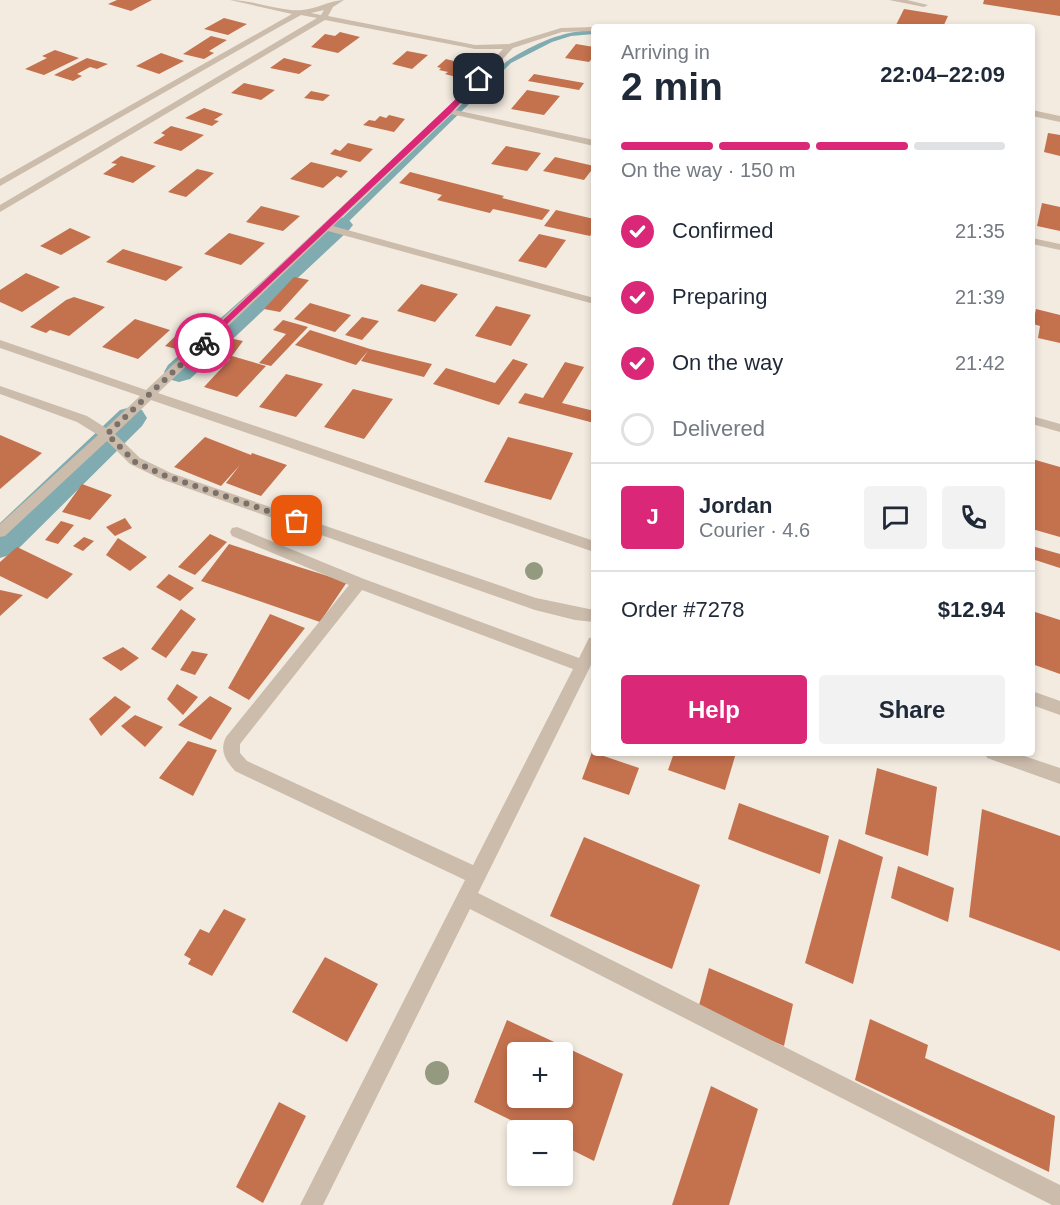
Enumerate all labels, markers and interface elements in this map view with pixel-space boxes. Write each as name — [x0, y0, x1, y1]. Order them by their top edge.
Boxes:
text: Arriving in — [621, 41, 710, 63]
pin — [453, 53, 504, 104]
icon: home — [462, 62, 495, 95]
text: 22:04–22:09 — [880, 62, 1005, 87]
text: 2 min — [621, 65, 723, 108]
text: On the way · 150 m — [621, 159, 796, 181]
icon: check — [621, 215, 654, 248]
text: Confirmed — [672, 218, 773, 243]
text: 21:35 — [955, 220, 1005, 242]
icon: check — [621, 281, 654, 314]
text: Preparing — [672, 284, 767, 309]
text: 21:39 — [955, 286, 1005, 308]
courier — [174, 313, 234, 373]
icon: bike — [188, 327, 221, 360]
icon: check — [621, 347, 654, 380]
text: On the way — [672, 350, 783, 375]
text: 21:42 — [955, 352, 1005, 374]
text: Delivered — [672, 416, 765, 441]
button: chat — [864, 486, 927, 549]
button: phone — [942, 486, 1005, 549]
text: Jordan — [699, 493, 772, 518]
pin — [271, 495, 322, 546]
icon: bag — [280, 504, 313, 537]
text: J — [646, 504, 659, 529]
text: Courier · 4.6 — [699, 519, 810, 541]
text: Order #7278 — [621, 597, 745, 622]
text: $12.94 — [938, 597, 1005, 622]
button: Help — [621, 675, 807, 744]
button: Share — [819, 675, 1005, 744]
map controls — [507, 1042, 573, 1186]
button: + — [507, 1042, 573, 1108]
button: − — [507, 1120, 573, 1186]

